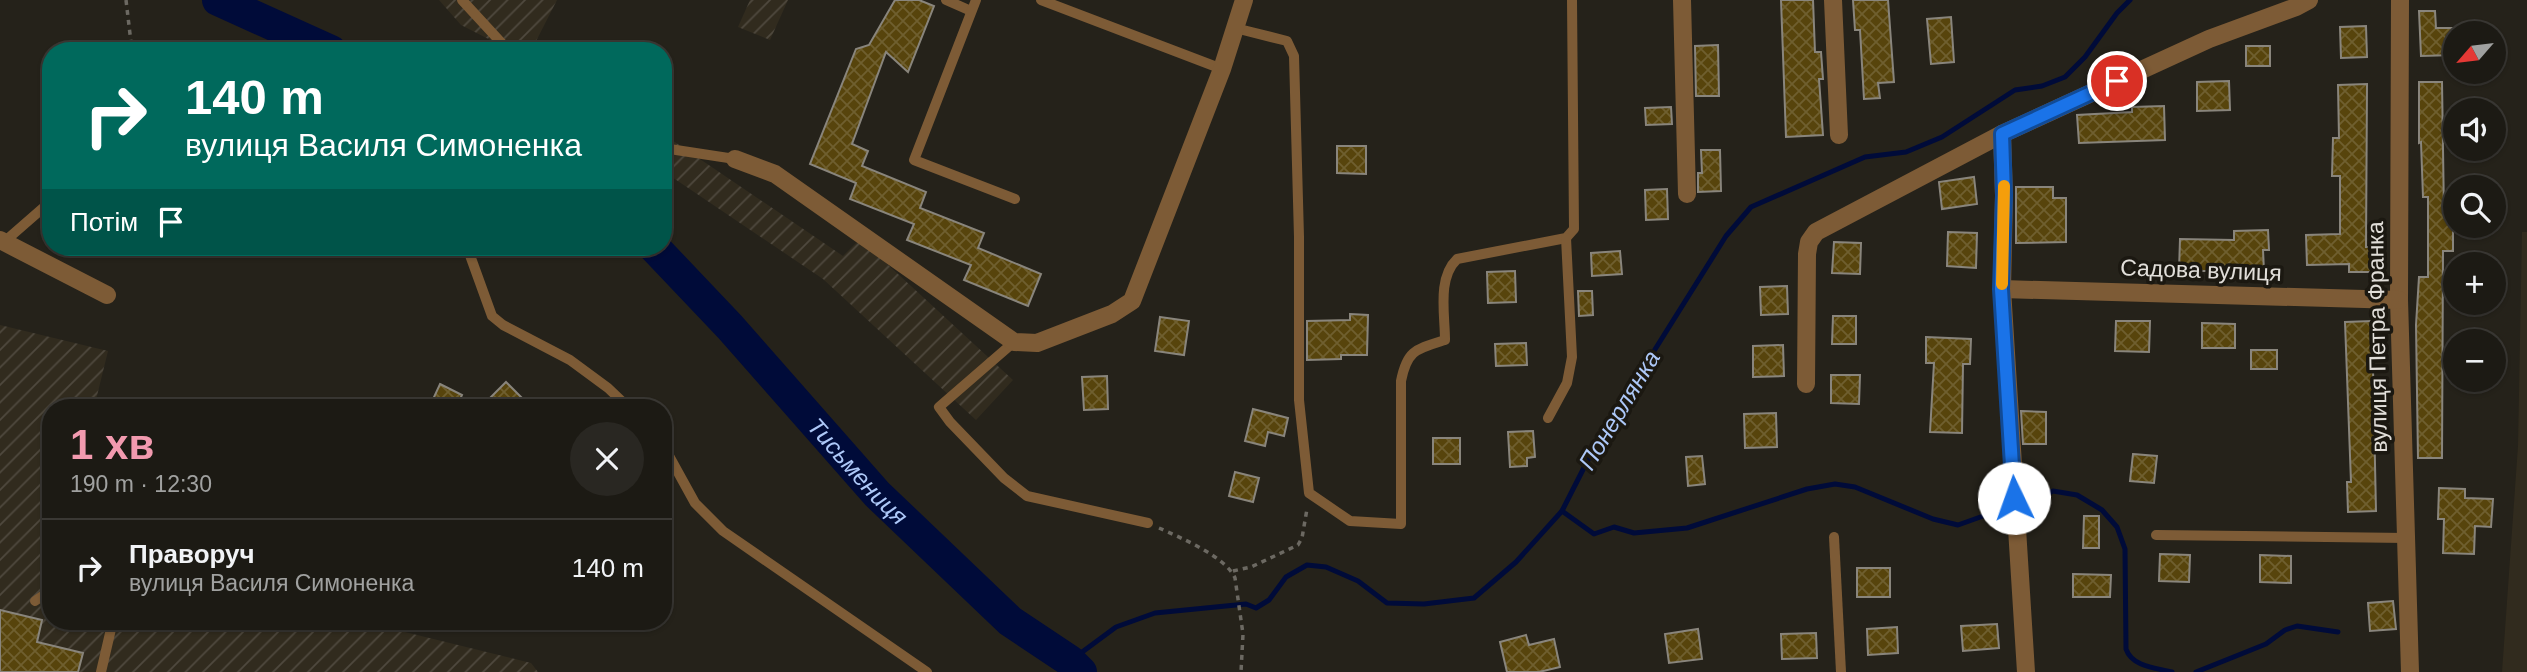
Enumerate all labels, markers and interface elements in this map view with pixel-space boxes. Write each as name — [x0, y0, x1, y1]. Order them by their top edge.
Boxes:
north arrow — [2443, 21, 2506, 84]
map controls — [2443, 21, 2506, 392]
pin — [2087, 51, 2147, 111]
icon: arrive — [2098, 62, 2136, 100]
icon: right — [70, 70, 161, 161]
text: 140 m — [185, 70, 324, 124]
button: sound — [2443, 98, 2506, 161]
text: вулиця Василя Симоненка — [185, 127, 582, 163]
button: search — [2443, 175, 2506, 238]
icon: arrive — [152, 203, 190, 241]
text: Потім — [70, 207, 138, 237]
street label: вулиця Петра Франка — [2362, 221, 2392, 453]
button: + — [2443, 252, 2506, 315]
street label: Садова вулиця — [2120, 254, 2282, 286]
button: − — [2443, 329, 2506, 392]
water label: Понерлянка — [1573, 345, 1665, 475]
water label: Тисьмениця — [803, 412, 914, 530]
text: 1 хв — [70, 421, 154, 468]
button: close — [570, 422, 644, 496]
position arrow — [1977, 461, 2051, 535]
text: 190 m · 12:30 — [70, 471, 212, 497]
text: Праворуч — [129, 539, 255, 569]
icon: right — [70, 549, 108, 587]
text: 140 m — [572, 553, 644, 583]
text: вулиця Василя Симоненка — [129, 570, 414, 596]

